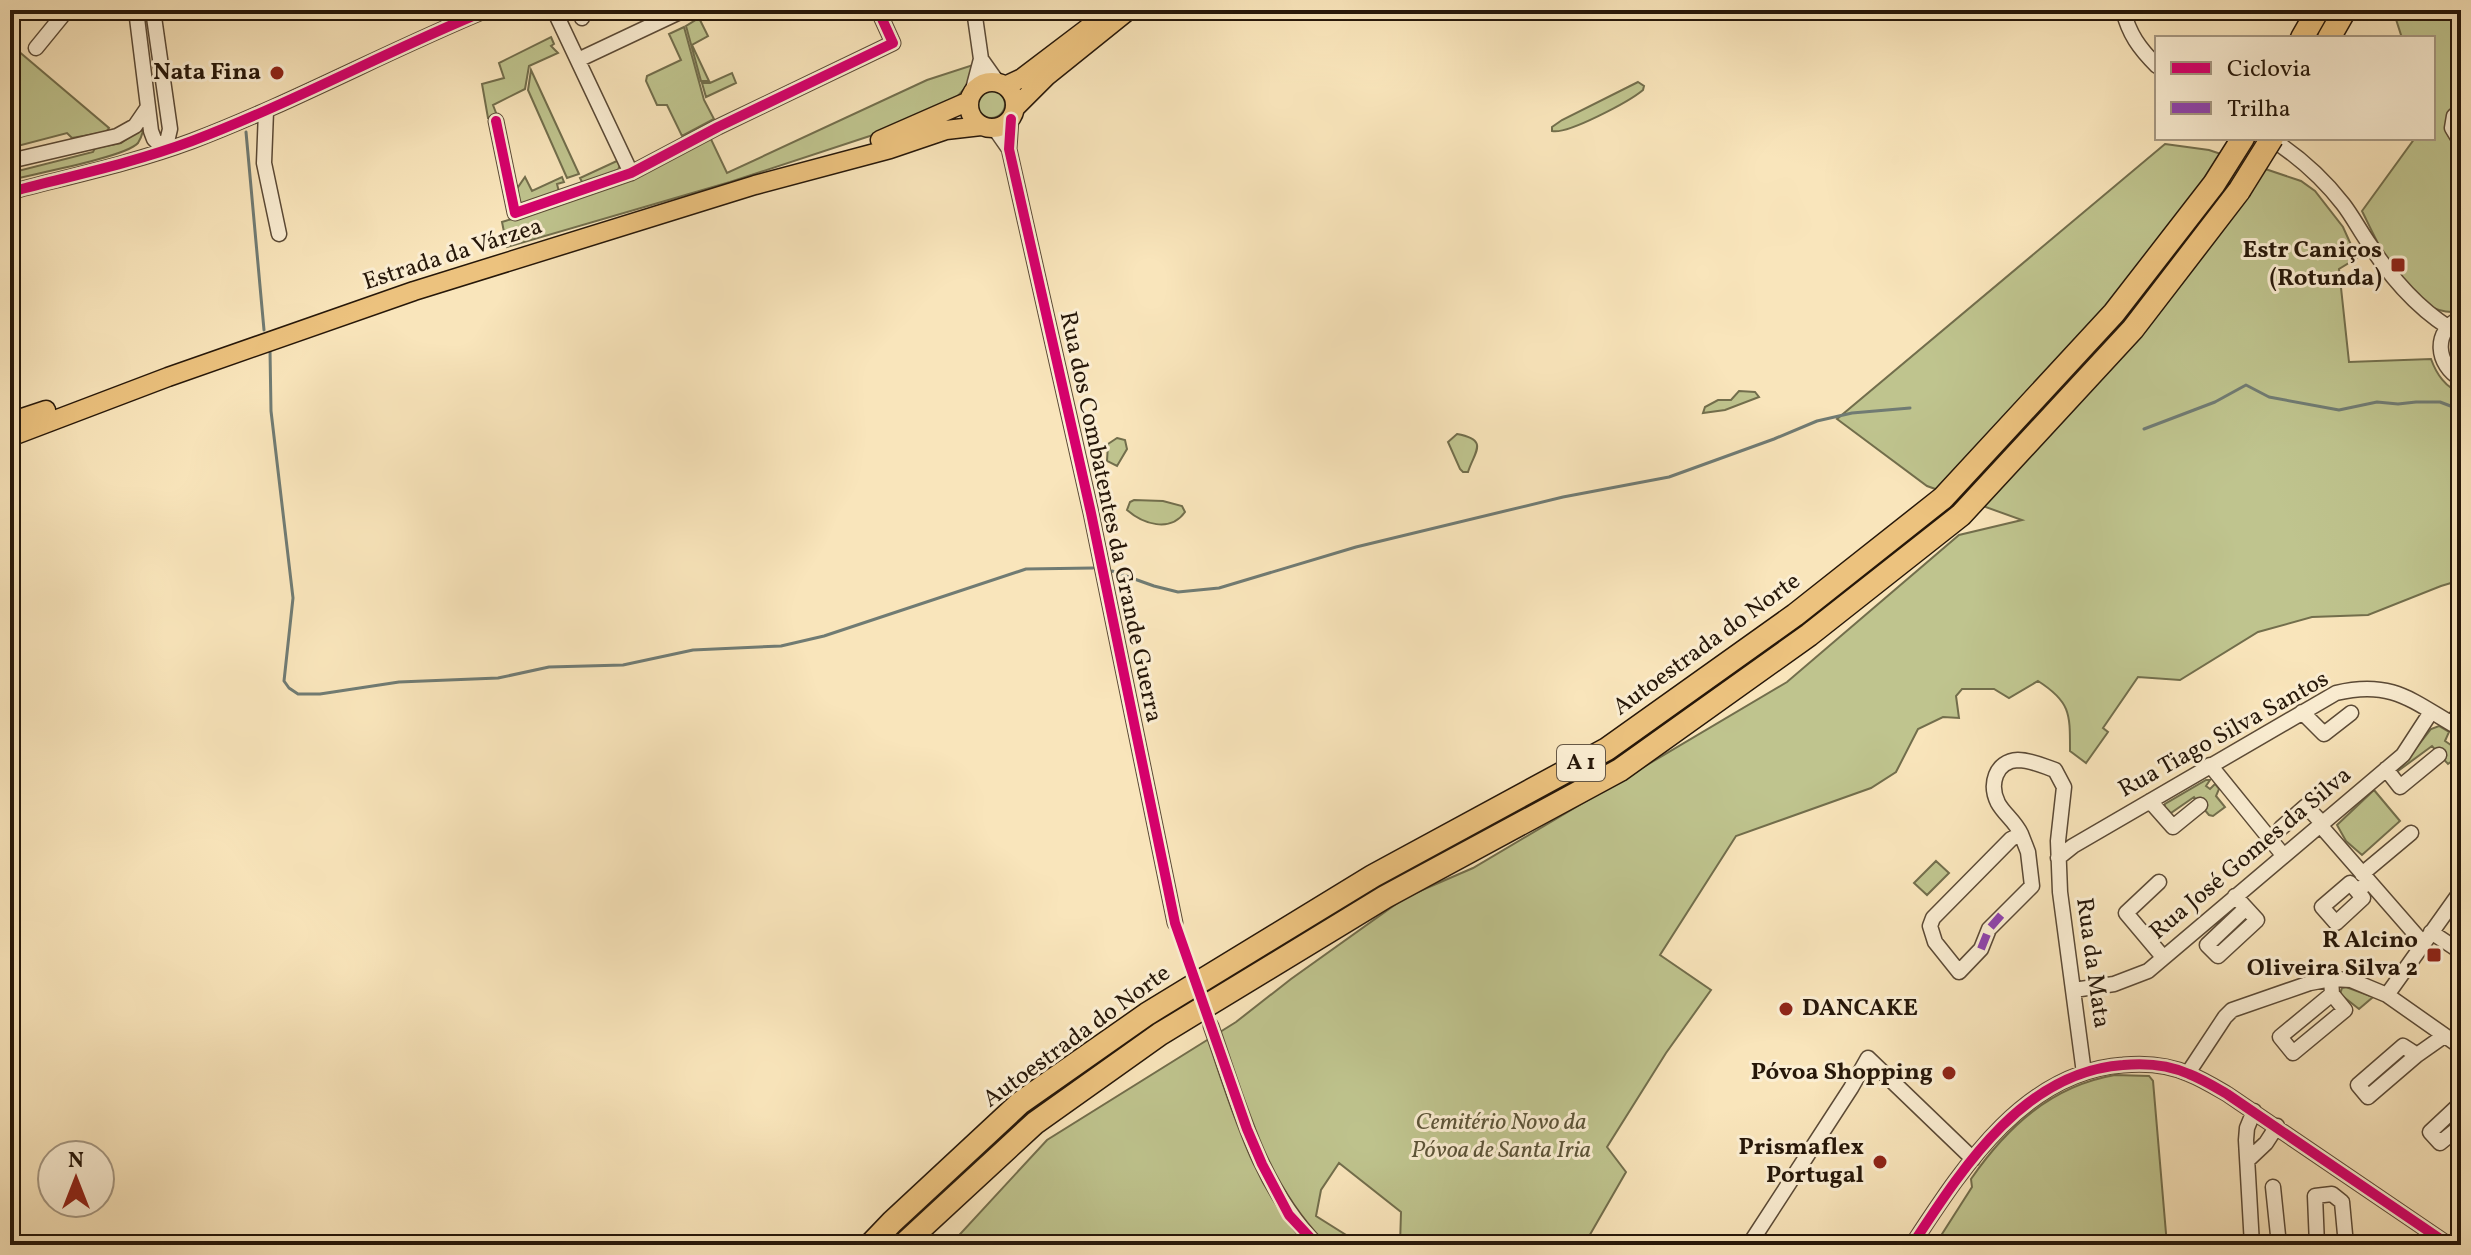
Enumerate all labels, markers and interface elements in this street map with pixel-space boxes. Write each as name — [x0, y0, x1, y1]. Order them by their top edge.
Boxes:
legend — [2155, 36, 2435, 140]
text: Ciclovia — [2227, 53, 2312, 87]
place label: Nata Fina — [153, 56, 261, 90]
marker: Nata Fina — [268, 64, 286, 82]
text: Trilha — [2227, 93, 2291, 127]
street label: Estrada da Várzea — [359, 210, 547, 300]
place label: Estr Caniços (Rotunda) — [2242, 234, 2382, 296]
marker: Estr Caniços (Rotunda) — [2389, 256, 2407, 274]
street label: Rua dos Combatentes da Grande Guerra — [1050, 308, 1170, 726]
street label: Autoestrada do Norte — [1606, 565, 1808, 725]
street label: Rua Tiago Silva Santos — [2113, 663, 2335, 807]
road number: A 1 — [1557, 745, 1605, 781]
street label: Rua José Gomes da Silva — [2143, 759, 2359, 949]
street label: Rua da Mata — [2066, 896, 2118, 1030]
place label: R Alcino Oliveira Silva 2 — [2247, 924, 2418, 986]
marker: R Alcino Oliveira Silva 2 — [2425, 946, 2443, 964]
street label: Autoestrada do Norte — [976, 957, 1178, 1117]
place label: DANCAKE — [1802, 992, 1918, 1026]
marker: DANCAKE — [1777, 1000, 1795, 1018]
place label: Póvoa Shopping — [1751, 1056, 1933, 1090]
marker: Póvoa Shopping — [1940, 1064, 1958, 1082]
park label: Cemitério Novo da Póvoa de Santa Iria — [1411, 1106, 1591, 1168]
place label: Prismaflex Portugal — [1739, 1131, 1864, 1193]
north arrow — [36, 1139, 116, 1219]
text: N — [68, 1146, 84, 1177]
marker: Prismaflex Portugal — [1871, 1153, 1889, 1171]

